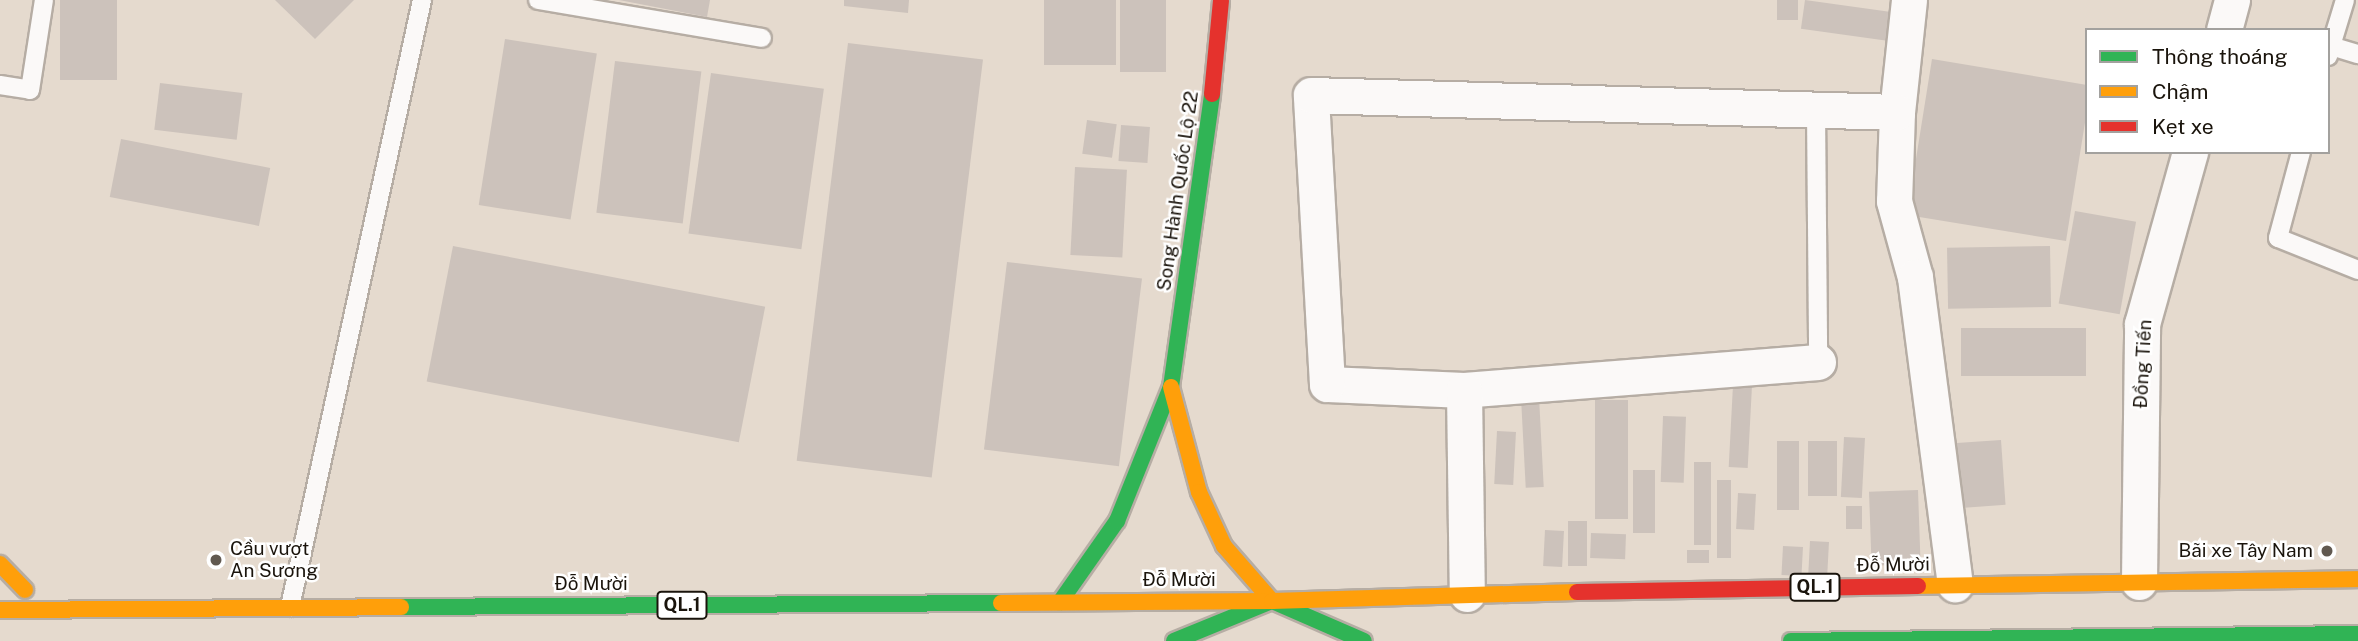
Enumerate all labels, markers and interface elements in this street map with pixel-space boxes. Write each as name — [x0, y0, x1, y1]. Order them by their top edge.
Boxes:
legend — [2085, 28, 2330, 154]
text: Thông thoáng — [2152, 44, 2288, 69]
text: Chậm — [2152, 79, 2208, 104]
street label: Song Hành Quốc Lộ 22 — [1153, 89, 1203, 293]
text: Kẹt xe — [2152, 114, 2214, 139]
street label: Đồng Tiến — [2129, 319, 2157, 409]
place label: Cầu vượt An Sương — [230, 538, 318, 582]
place label: Bãi xe Tây Nam — [2178, 540, 2313, 562]
marker: Bãi xe Tây Nam — [2319, 543, 2335, 559]
marker: Cầu vượt An Sương — [208, 552, 224, 568]
street label: Đỗ Mười — [1856, 553, 1930, 577]
street label: Đỗ Mười — [1142, 569, 1216, 591]
road number: QL.1 — [1789, 572, 1841, 602]
street label: Đỗ Mười — [554, 573, 628, 595]
road number: QL.1 — [656, 590, 708, 620]

